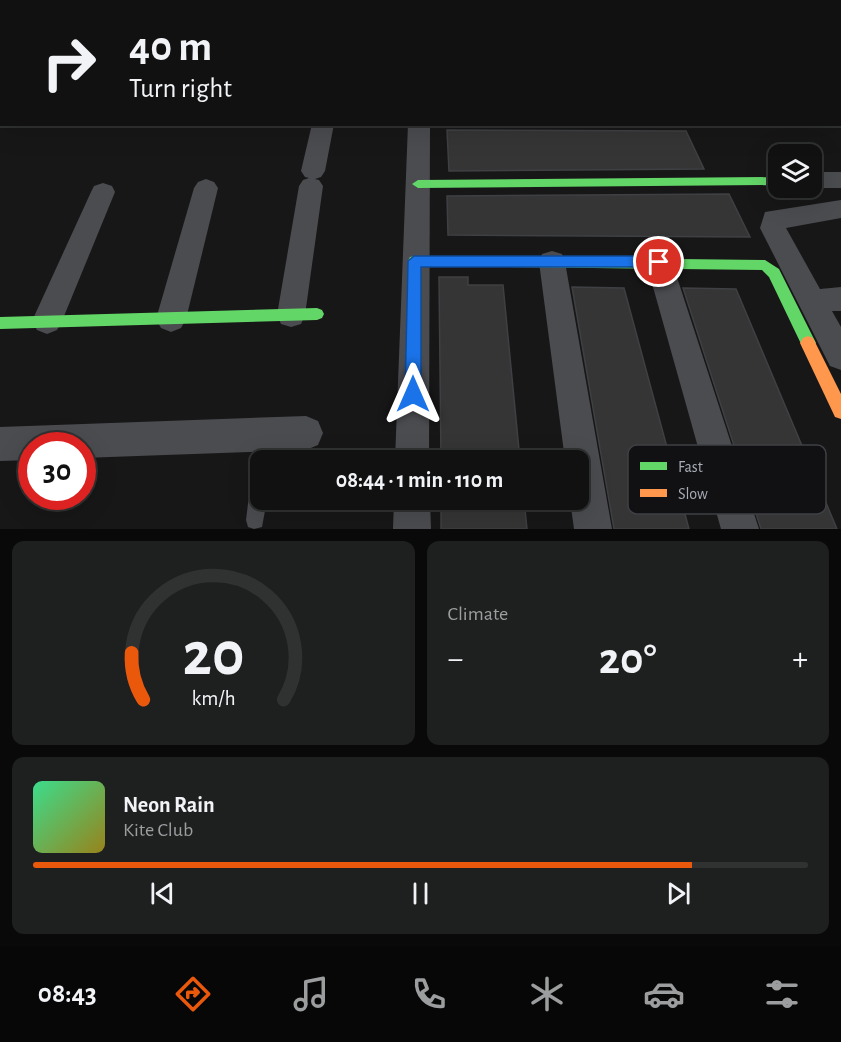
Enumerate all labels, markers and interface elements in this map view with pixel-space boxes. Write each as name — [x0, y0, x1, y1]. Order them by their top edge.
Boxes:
icon: right — [30, 24, 108, 102]
text: 40 m — [129, 26, 212, 68]
text: Turn right — [129, 75, 232, 102]
map controls — [768, 144, 822, 198]
button: layers — [768, 144, 822, 198]
pin — [633, 236, 684, 287]
icon: arrive — [642, 245, 675, 278]
position arrow — [381, 362, 445, 426]
speed limit sign: 30 — [18, 432, 96, 510]
legend — [628, 445, 826, 514]
text: Fast — [678, 459, 703, 475]
text: 08:44 · 1 min · 110 m — [336, 469, 503, 491]
text: Slow — [678, 486, 708, 502]
text: Climate — [448, 604, 508, 624]
text: 20 — [182, 624, 244, 686]
text: 20° — [599, 637, 657, 682]
text: − — [448, 643, 463, 676]
text: + — [792, 643, 808, 676]
text: km/h — [191, 688, 235, 709]
text: Neon Rain — [123, 794, 215, 816]
text: Kite Club — [123, 820, 193, 840]
icon: previous — [146, 877, 179, 910]
icon: pause — [404, 877, 437, 910]
icon: next — [662, 877, 695, 910]
icon: directions — [172, 973, 214, 1015]
icon: music — [290, 973, 332, 1015]
icon: phone — [408, 973, 450, 1015]
icon: climate — [526, 973, 568, 1015]
icon: car — [643, 973, 685, 1015]
icon: filters — [761, 973, 803, 1015]
text: 08:43 — [38, 980, 97, 1007]

